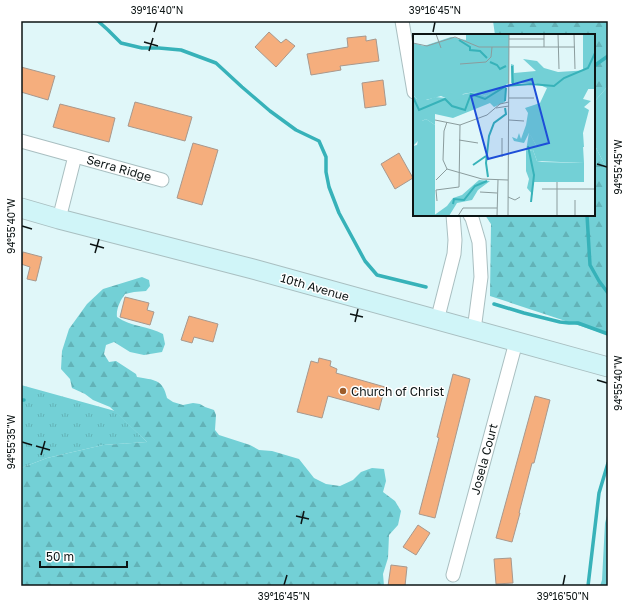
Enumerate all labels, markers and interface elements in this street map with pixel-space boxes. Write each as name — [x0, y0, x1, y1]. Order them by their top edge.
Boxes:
text: 39°16'40"N — [131, 4, 183, 16]
text: 39°16'45"N — [409, 4, 461, 16]
inset map — [413, 34, 595, 216]
text: 94°55'45"W — [612, 139, 624, 194]
street label: Serra Ridge — [85, 152, 153, 184]
text: 94°55'40"W — [5, 198, 17, 254]
street label: 10th Avenue — [279, 270, 351, 304]
text: 94°55'40"W — [612, 355, 624, 411]
place label: Church of Christ — [351, 384, 445, 399]
marker: Church of Christ — [338, 386, 348, 396]
text: 94°55'35"W — [5, 414, 17, 469]
street label: Josela Court — [467, 422, 501, 496]
scale bar — [40, 543, 127, 569]
text: 50 m — [46, 549, 74, 564]
text: 39°16'45"N — [258, 590, 310, 602]
text: 39°16'50"N — [537, 590, 589, 602]

